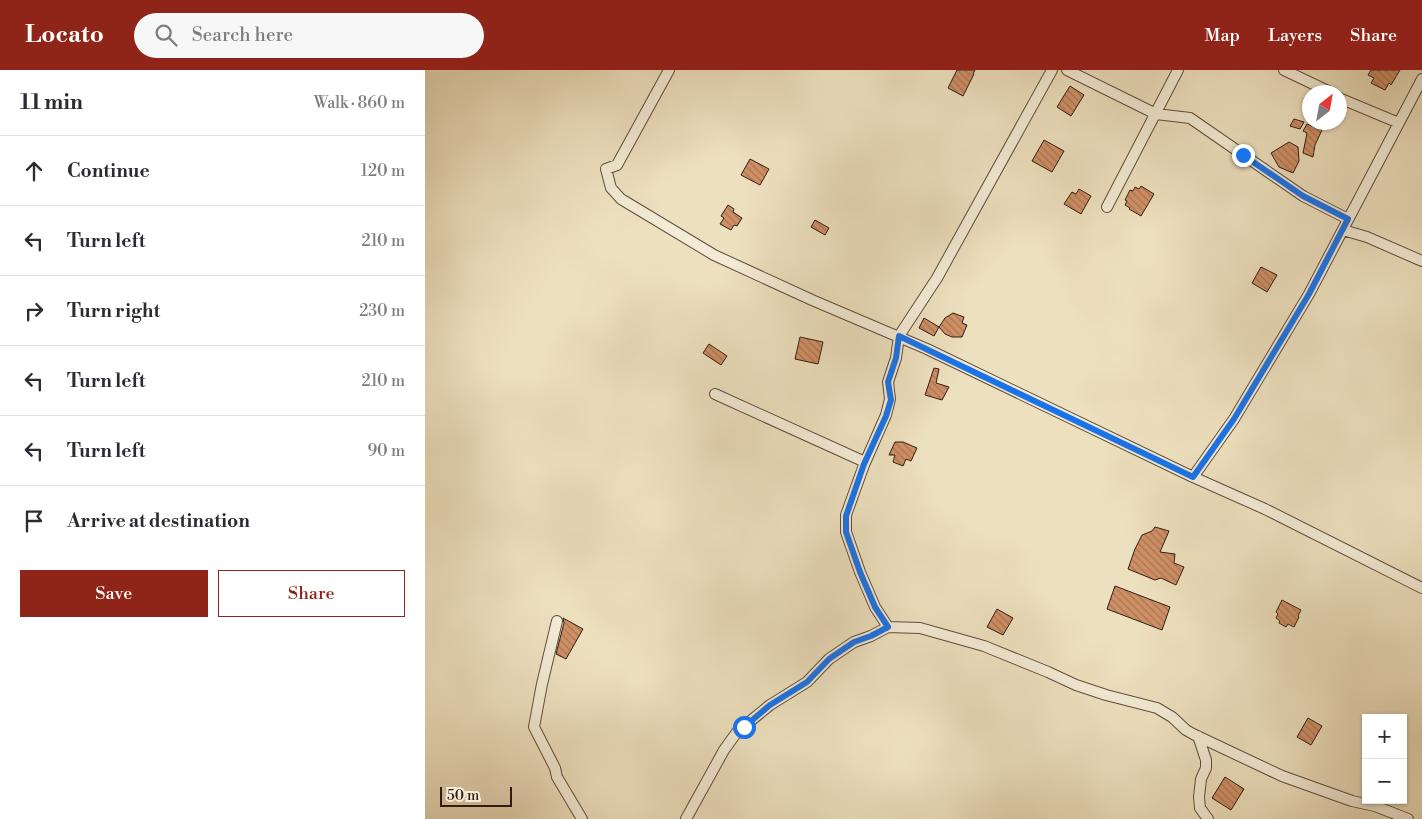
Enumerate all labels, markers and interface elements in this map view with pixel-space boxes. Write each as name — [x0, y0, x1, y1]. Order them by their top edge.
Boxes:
search box — [134, 13, 484, 58]
text: Locato — [25, 20, 104, 50]
icon: search — [152, 21, 180, 49]
text: Search here — [192, 23, 293, 47]
text: Map — [1205, 24, 1240, 47]
text: Layers — [1268, 24, 1322, 47]
text: Share — [1350, 24, 1397, 47]
north arrow — [1302, 85, 1347, 130]
text: 11 min — [20, 90, 83, 116]
text: Walk · 860 m — [314, 93, 405, 113]
route end — [1232, 144, 1255, 167]
icon: ahead — [20, 157, 48, 185]
text: Continue — [67, 159, 150, 183]
text: 120 m — [361, 161, 405, 181]
icon: left — [20, 227, 48, 255]
text: Turn left — [67, 229, 146, 253]
text: 210 m — [361, 231, 405, 251]
icon: right — [20, 297, 48, 325]
text: Turn right — [67, 299, 160, 323]
text: 230 m — [359, 301, 405, 321]
icon: left — [20, 367, 48, 395]
text: Turn left — [67, 369, 146, 393]
text: 210 m — [361, 371, 405, 391]
icon: left — [20, 437, 48, 465]
text: Turn left — [67, 439, 146, 463]
text: 90 m — [367, 441, 405, 461]
icon: arrive — [20, 507, 48, 535]
text: Arrive at destination — [67, 509, 250, 533]
button: Save — [20, 570, 208, 617]
button: Share — [218, 570, 405, 617]
map controls — [1362, 714, 1407, 804]
button: + — [1362, 714, 1407, 759]
route start — [733, 716, 756, 739]
button: − — [1362, 759, 1407, 804]
scale bar — [440, 784, 513, 807]
text: 50 m — [447, 787, 479, 805]

